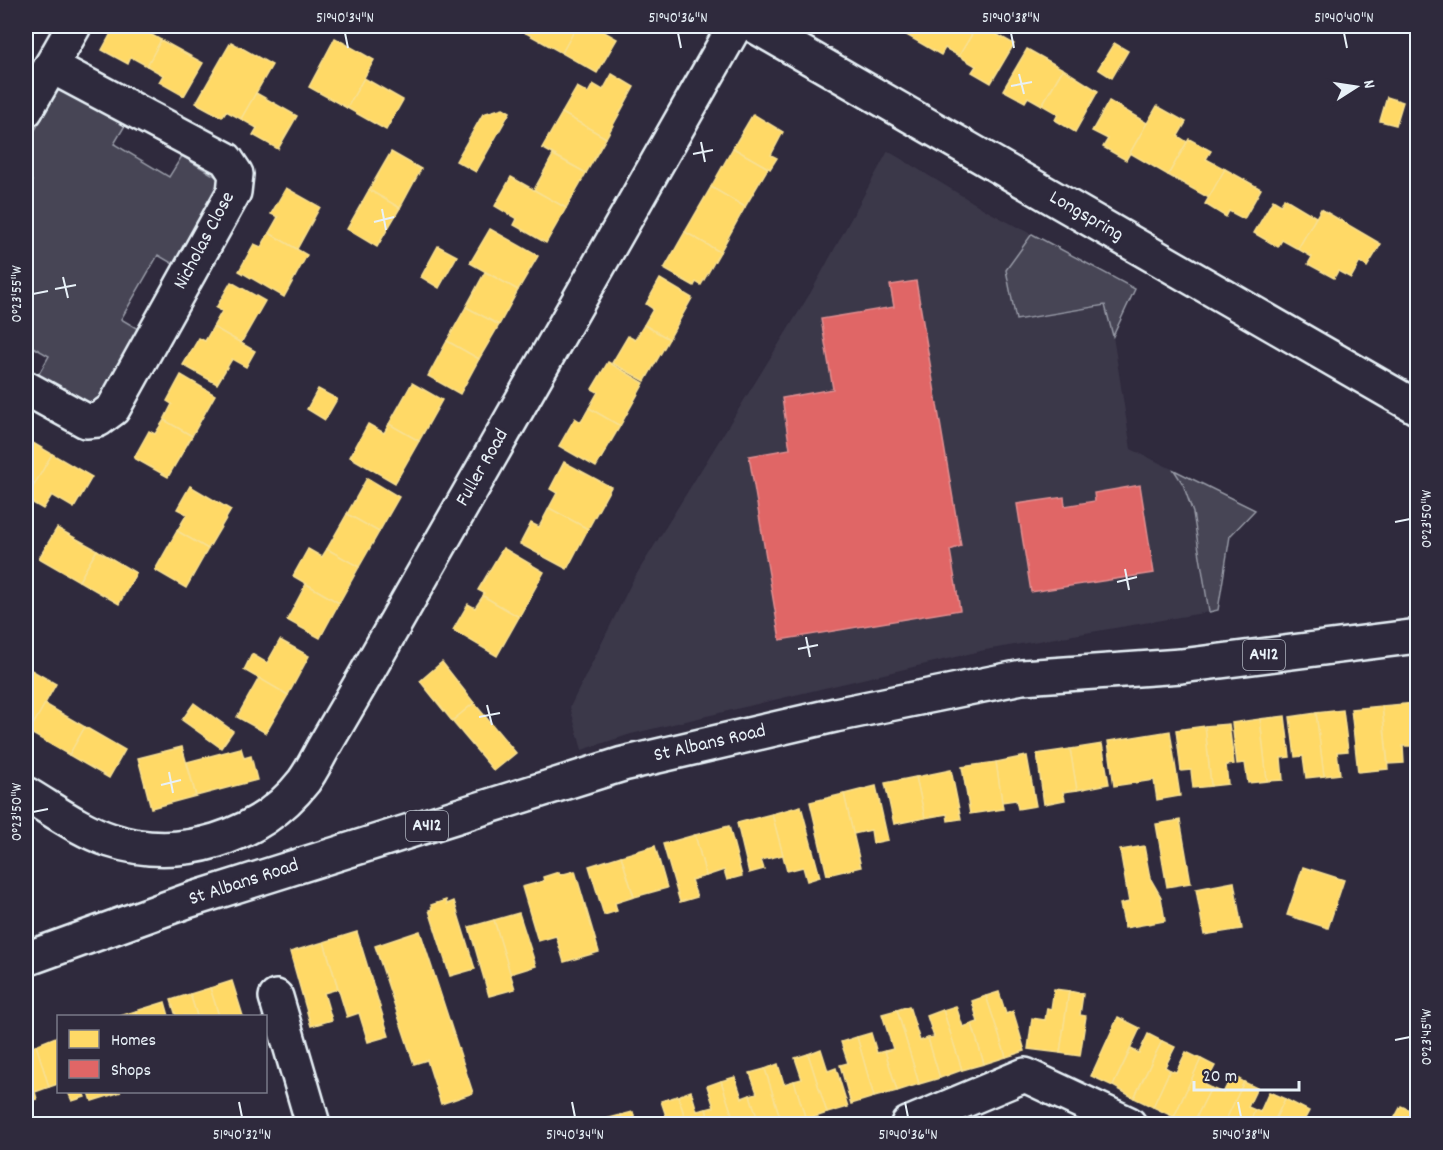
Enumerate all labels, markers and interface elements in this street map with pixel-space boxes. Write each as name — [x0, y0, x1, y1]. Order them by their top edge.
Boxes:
text: 51°40'34"N — [316, 8, 374, 30]
text: 51°40'36"N — [648, 8, 708, 30]
text: 51°40'38"N — [982, 8, 1040, 30]
text: 51°40'40"N — [1314, 8, 1374, 30]
north arrow — [1326, 57, 1386, 117]
text: N — [1356, 78, 1380, 91]
street label: Longspring — [1044, 184, 1128, 250]
street label: Nicholas Close — [167, 187, 243, 295]
text: 0°23'55"W — [7, 265, 29, 323]
street label: Fuller Road — [450, 424, 516, 512]
text: 0°23'50"W — [1417, 489, 1439, 548]
road number: A412 — [1243, 640, 1285, 670]
street label: St Albans Road — [651, 718, 769, 770]
text: 0°23'50"W — [7, 782, 29, 841]
road number: A412 — [406, 811, 448, 841]
street label: St Albans Road — [185, 852, 303, 914]
text: 0°23'45"W — [1417, 1008, 1439, 1065]
legend — [57, 1015, 267, 1093]
text: Homes — [111, 1029, 156, 1054]
scale bar — [1194, 1054, 1299, 1092]
text: Shops — [111, 1059, 151, 1084]
text: 20 m — [1203, 1065, 1237, 1090]
text: 51°40'32"N — [213, 1125, 271, 1147]
text: 51°40'34"N — [546, 1125, 604, 1147]
text: 51°40'36"N — [878, 1125, 938, 1147]
text: 51°40'38"N — [1212, 1125, 1270, 1147]

